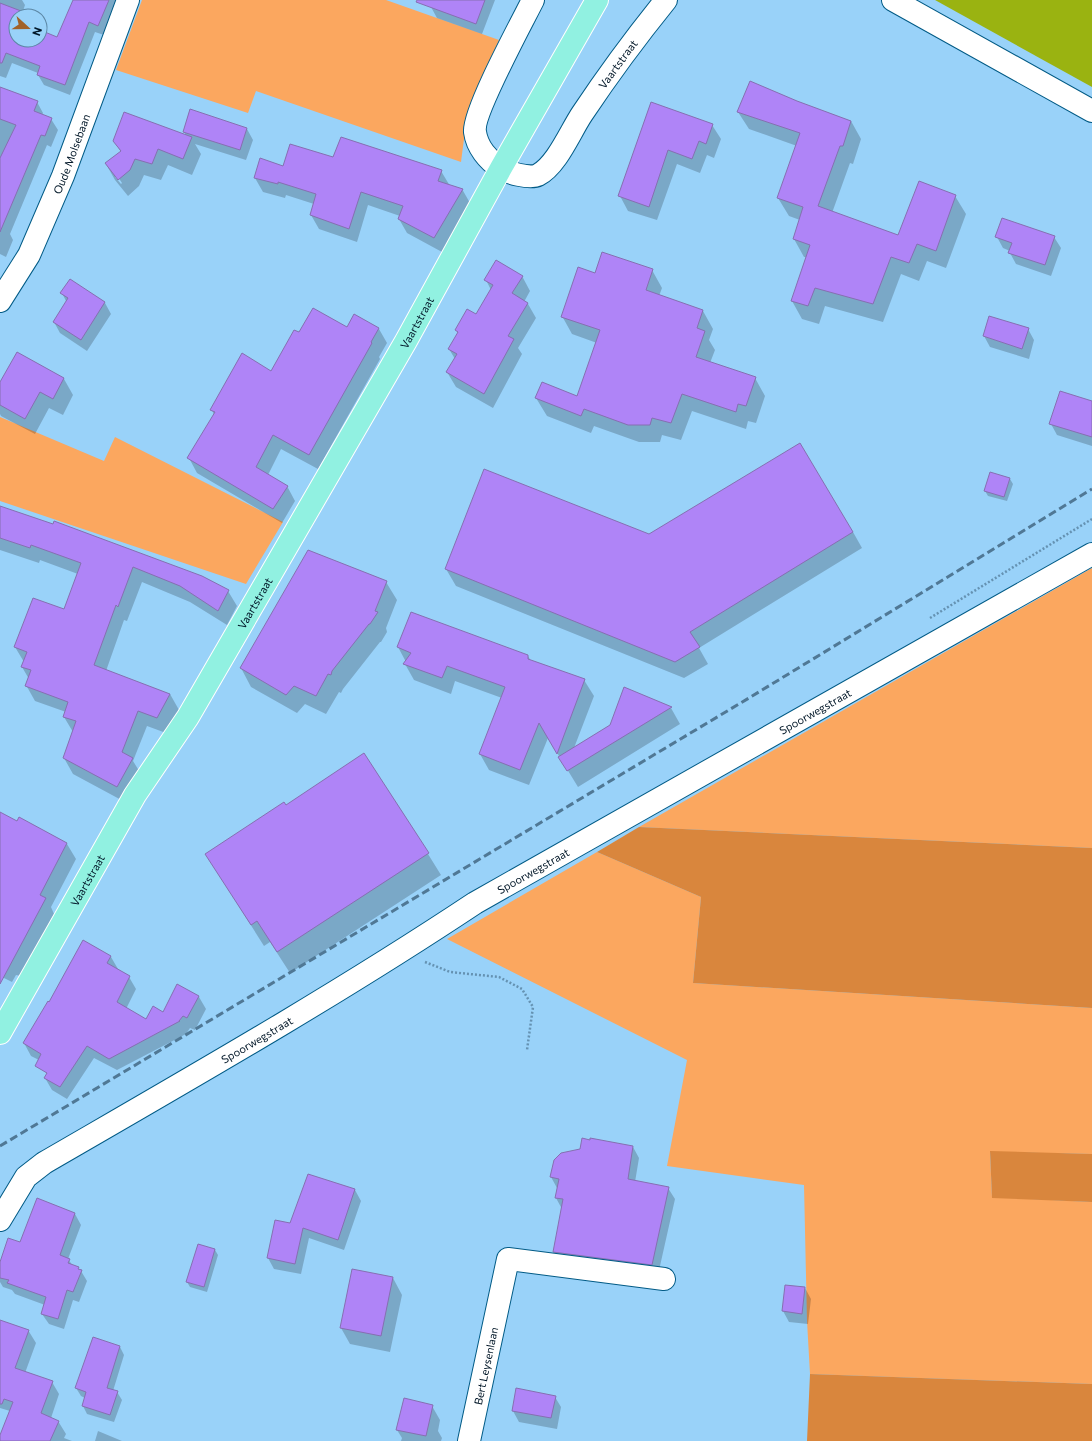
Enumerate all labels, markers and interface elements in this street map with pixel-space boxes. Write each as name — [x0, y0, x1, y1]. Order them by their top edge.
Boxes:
north arrow — [8, 8, 48, 48]
text: N — [30, 26, 45, 38]
street label: Vaartstraat — [595, 36, 640, 91]
street label: Oude Molsebaan — [50, 112, 92, 196]
street label: Vaartstraat — [397, 294, 436, 350]
street label: Vaartstraat — [234, 574, 274, 631]
street label: Spoorwegstraat — [777, 685, 854, 736]
street label: Spoorwegstraat — [495, 844, 572, 896]
street label: Vaartstraat — [67, 851, 107, 908]
street label: Spoorwegstraat — [218, 1013, 295, 1065]
street label: Bert Leysenlaan — [470, 1326, 500, 1406]

